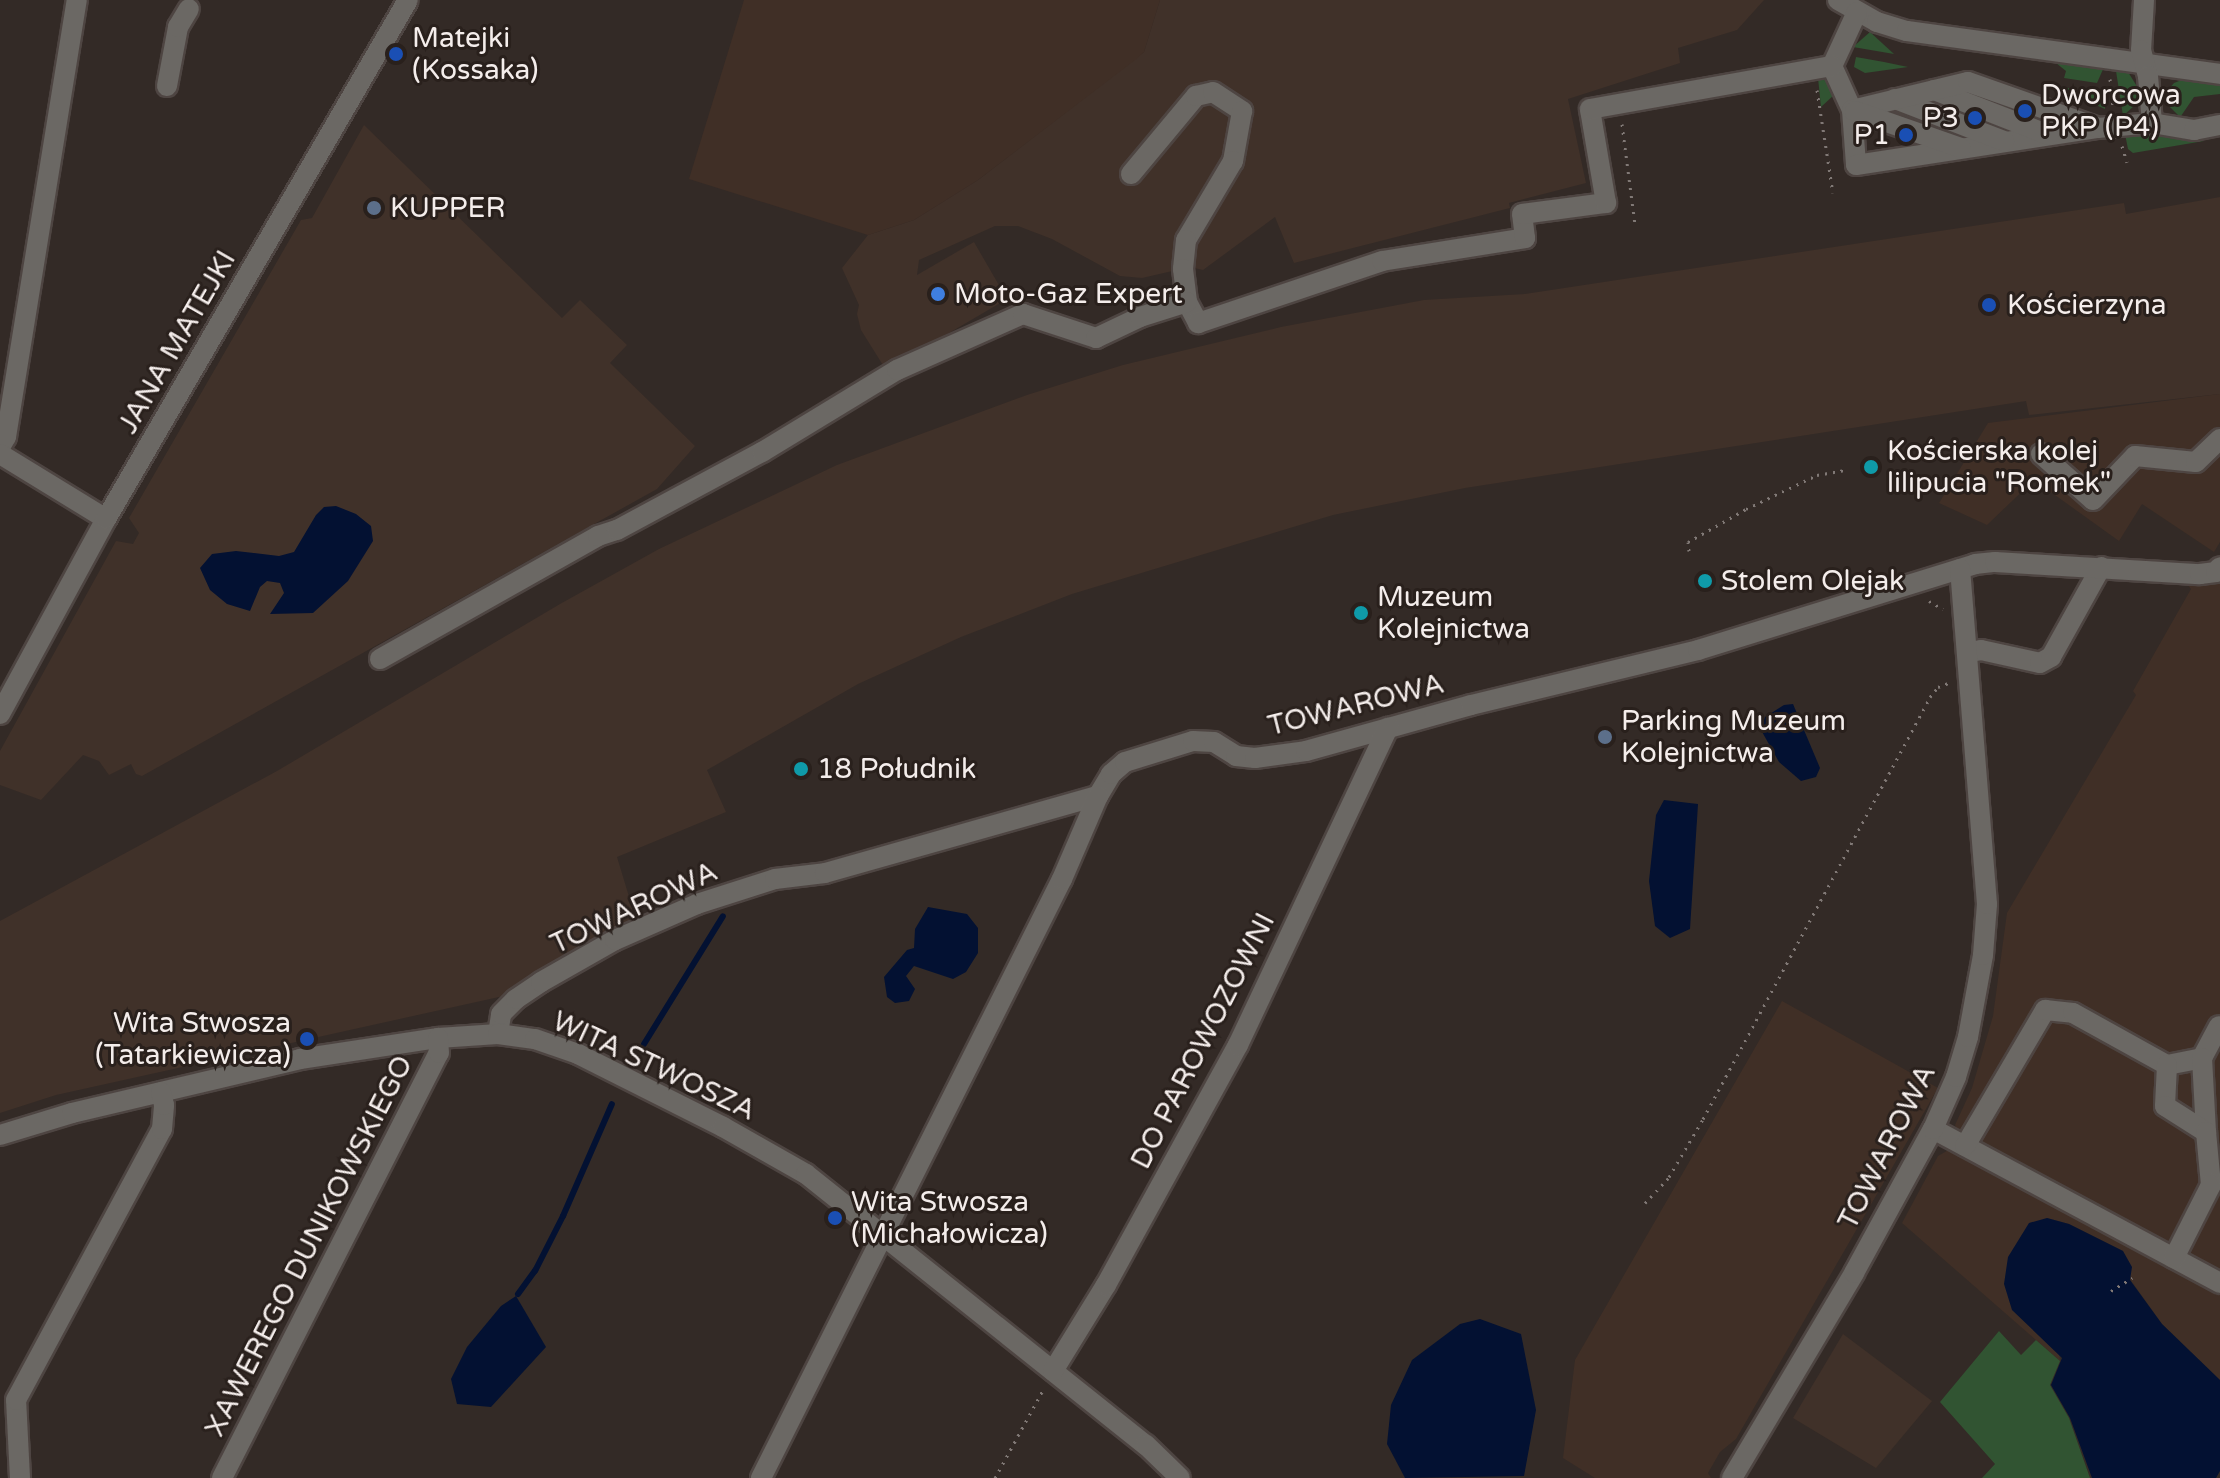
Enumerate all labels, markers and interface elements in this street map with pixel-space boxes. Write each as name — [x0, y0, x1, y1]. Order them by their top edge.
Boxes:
place label: Matejki (Kossaka) — [412, 21, 539, 87]
marker: Matejki (Kossaka) — [387, 45, 405, 63]
place label: Dworcowa PKP (P4) — [2041, 78, 2181, 144]
place label: P3 — [1923, 101, 1959, 135]
marker: Dworcowa PKP (P4) — [2016, 102, 2034, 120]
marker: P3 — [1966, 109, 1984, 127]
place label: P1 — [1854, 118, 1890, 152]
marker: P1 — [1897, 126, 1915, 144]
place label: KUPPER — [390, 191, 505, 225]
marker: KUPPER — [365, 199, 383, 217]
street label: JANA MATEJKI — [111, 245, 243, 439]
place label: Moto-Gaz Expert — [954, 277, 1183, 311]
marker: Moto-Gaz Expert — [929, 285, 947, 303]
place label: Kościerzyna — [2007, 288, 2166, 322]
marker: Kościerzyna — [1978, 294, 2000, 316]
place label: Kościerska kolej lilipucia "Romek" — [1887, 434, 2111, 500]
marker: Kościerska kolej lilipucia "Romek" — [1862, 458, 1880, 476]
place label: Stolem Olejak — [1721, 564, 1904, 598]
marker: Stolem Olejak — [1696, 572, 1714, 590]
place label: Muzeum Kolejnictwa — [1377, 580, 1530, 646]
marker: Muzeum Kolejnictwa — [1352, 604, 1370, 622]
street label: TOWAROWA — [1265, 667, 1447, 743]
place label: Parking Muzeum Kolejnictwa — [1621, 704, 1846, 770]
marker: Parking Muzeum Kolejnictwa — [1596, 728, 1614, 746]
place label: 18 Południk — [817, 752, 976, 786]
marker: 18 Południk — [792, 760, 810, 778]
street label: TOWAROWA — [545, 855, 723, 961]
street label: DO PAROWOZOWNI — [1124, 907, 1282, 1175]
street label: WITA STWOSZA — [547, 1004, 761, 1128]
place label: Wita Stwosza (Tatarkiewicza) — [95, 1006, 291, 1072]
marker: Wita Stwosza (Tatarkiewicza) — [298, 1030, 316, 1048]
street label: XAWEREGO DUNIKOWSKIEGO — [198, 1050, 420, 1442]
street label: TOWAROWA — [1831, 1059, 1943, 1235]
place label: Wita Stwosza (Michałowicza) — [851, 1185, 1048, 1251]
marker: Wita Stwosza (Michałowicza) — [826, 1209, 844, 1227]

